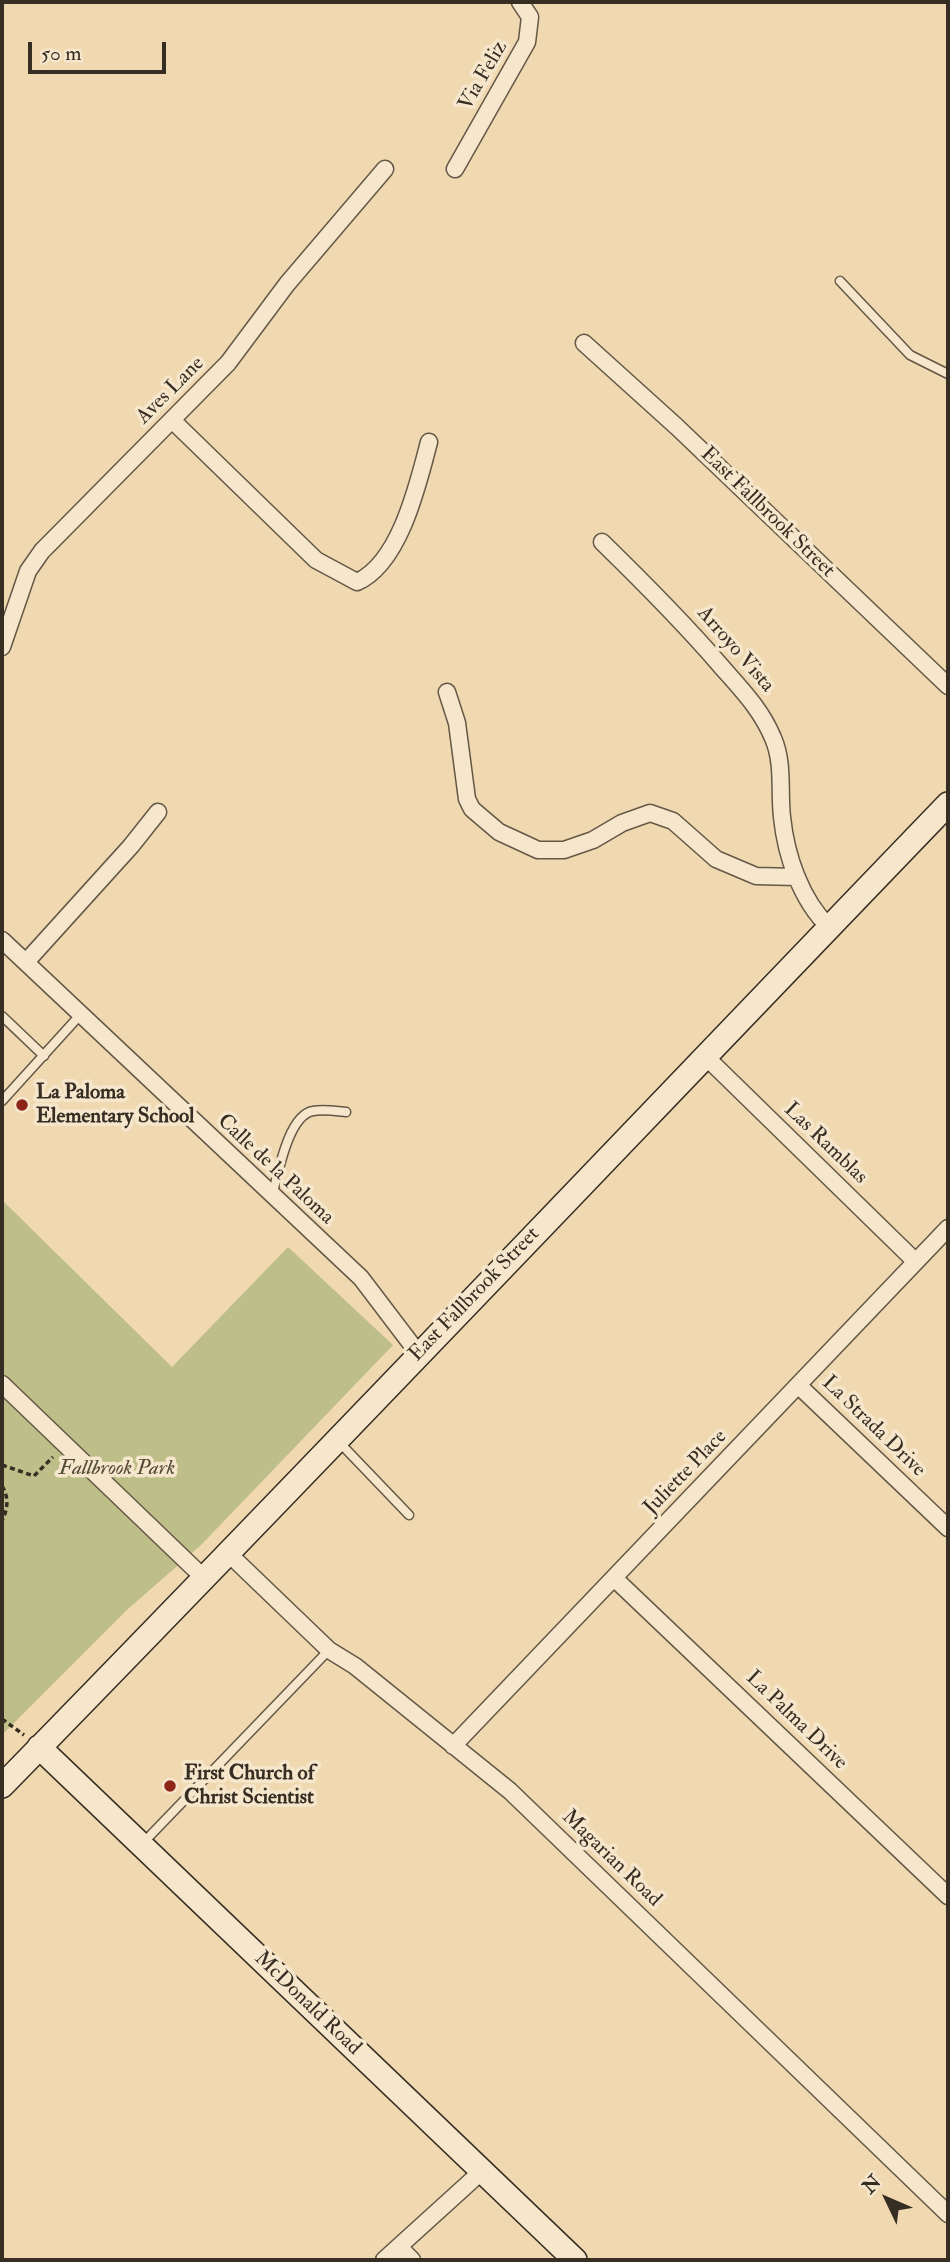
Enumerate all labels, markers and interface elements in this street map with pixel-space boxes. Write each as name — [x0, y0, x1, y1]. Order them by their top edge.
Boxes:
scale bar — [32, 28, 170, 72]
street label: Via Feliz — [454, 37, 514, 115]
text: 50 m — [41, 40, 82, 67]
street label: Aves Lane — [132, 352, 210, 430]
street label: East Fallbrook Street — [694, 442, 840, 584]
street label: Arroyo Vista — [691, 602, 779, 698]
place label: La Paloma Elementary School — [36, 1080, 194, 1130]
marker: La Paloma Elementary School — [14, 1097, 30, 1113]
street label: Las Ramblas — [778, 1098, 872, 1190]
street label: Calle de la Paloma — [211, 1109, 339, 1231]
street label: East Fallbrook Street — [404, 1222, 546, 1368]
street label: La Strada Drive — [816, 1371, 930, 1483]
street label: Juliette Place — [639, 1425, 733, 1521]
park label: Fallbrook Park — [59, 1456, 175, 1482]
street label: La Palma Drive — [740, 1666, 852, 1776]
place label: First Church of Christ Scientist — [184, 1761, 315, 1811]
marker: First Church of Christ Scientist — [162, 1778, 178, 1794]
street label: Magarian Road — [556, 1805, 666, 1913]
street label: McDonald Road — [248, 1947, 366, 2061]
north arrow — [852, 2164, 922, 2234]
text: N — [857, 2170, 886, 2199]

